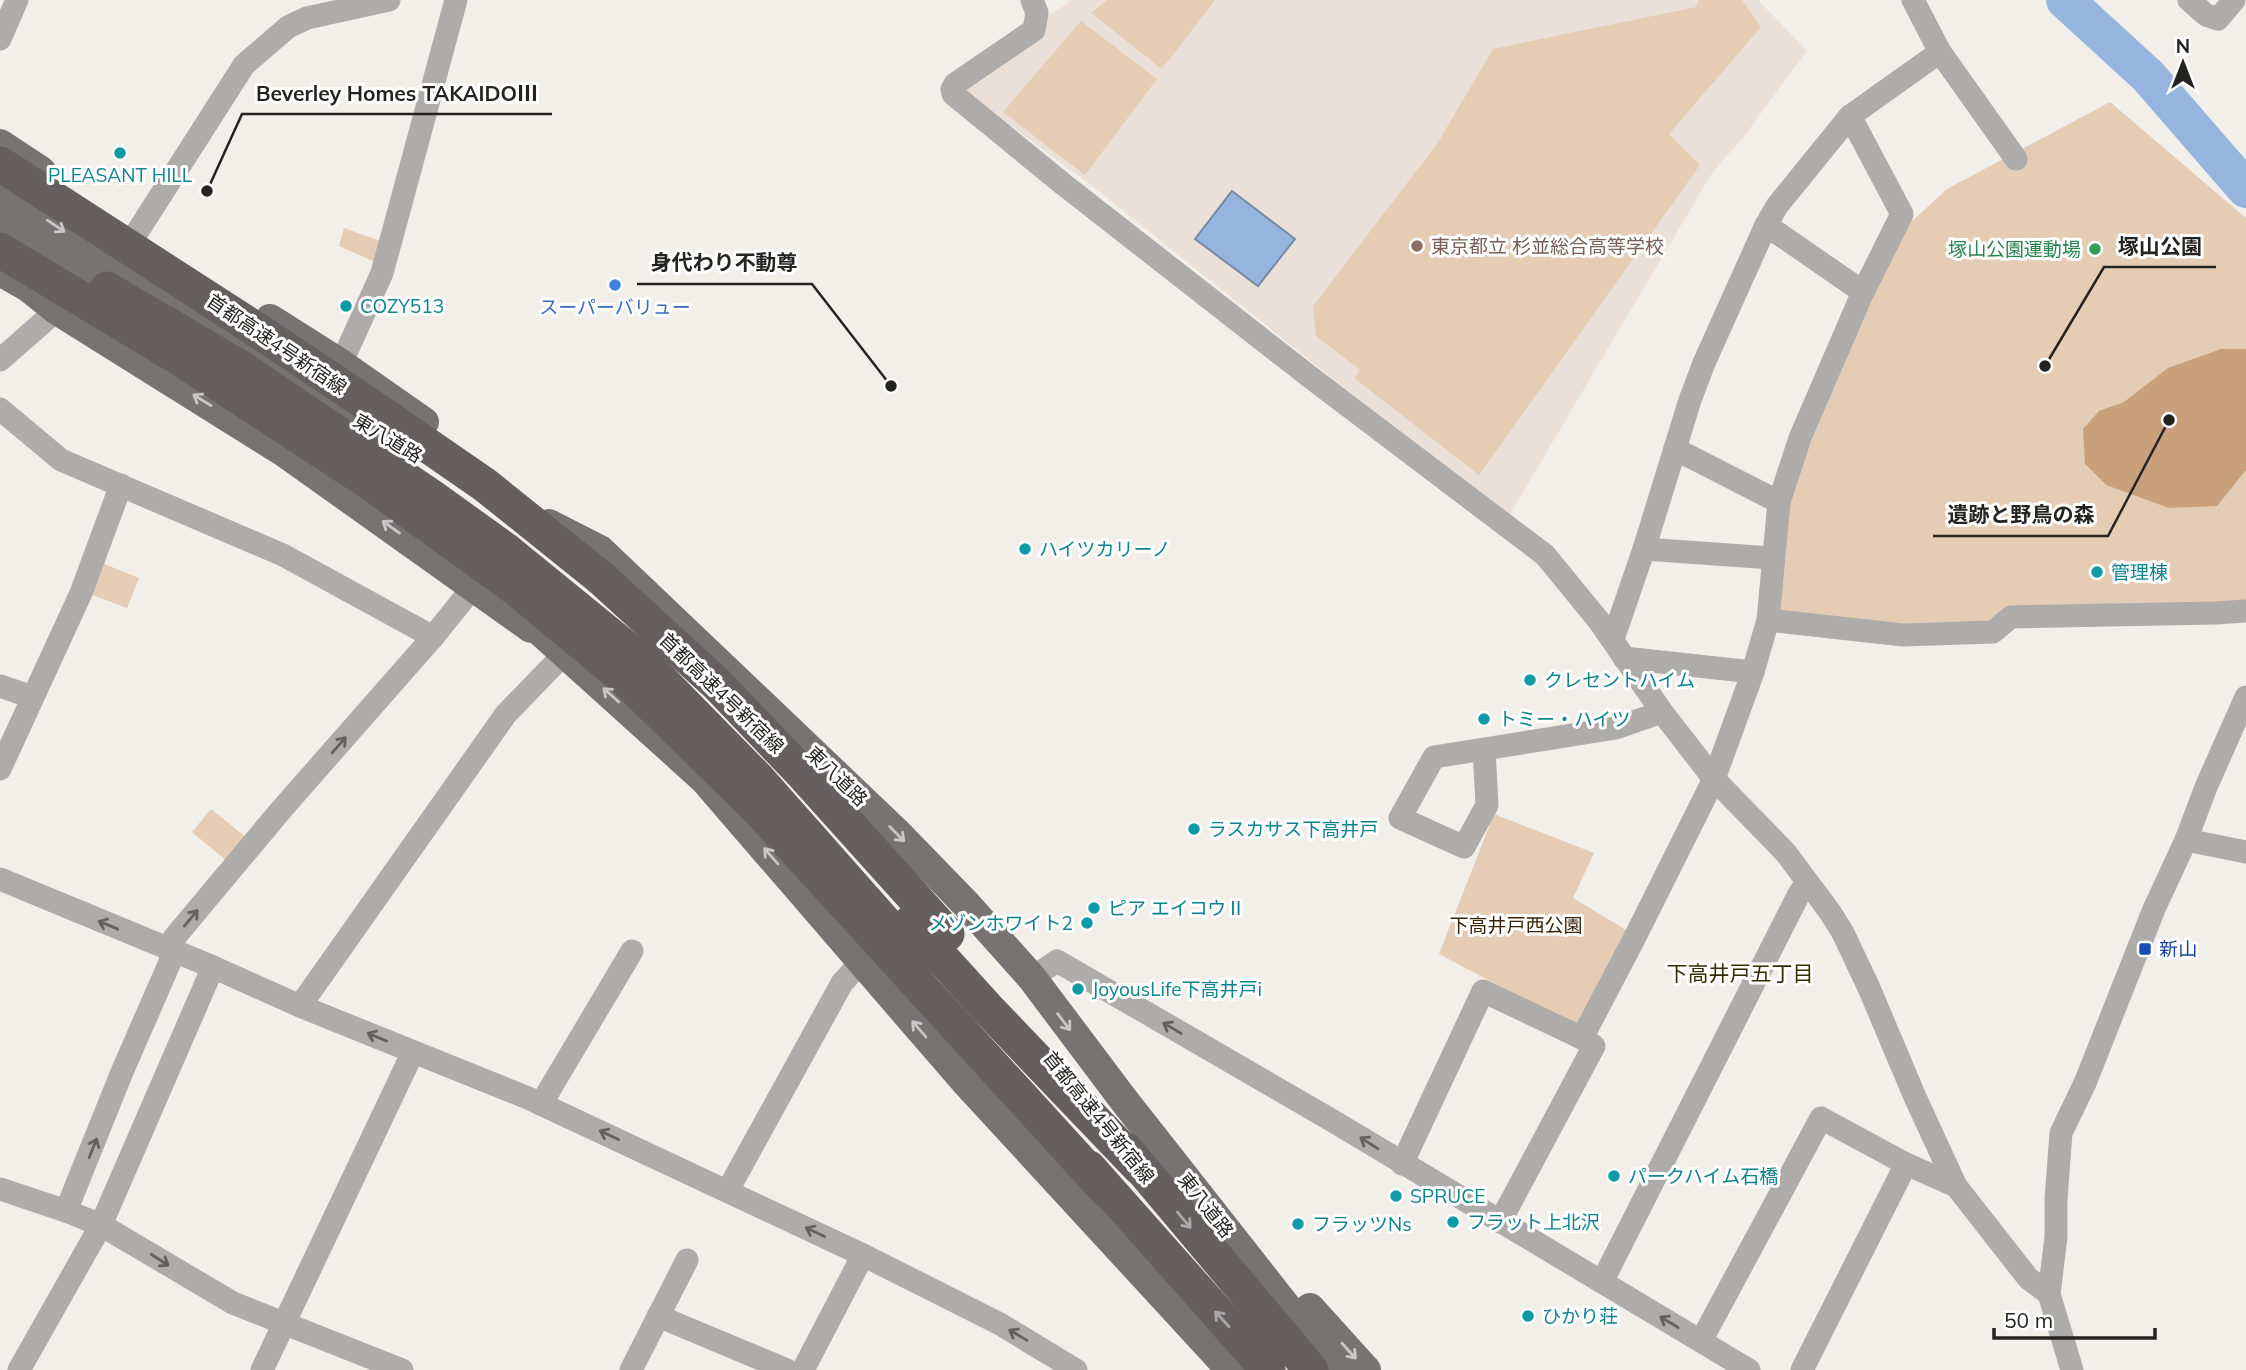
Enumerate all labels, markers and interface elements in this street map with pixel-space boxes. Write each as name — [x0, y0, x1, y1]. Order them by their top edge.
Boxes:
north arrow — [2148, 28, 2218, 98]
text: N — [2176, 34, 2190, 58]
callout: Beverley Homes TAKAIDOⅢ — [242, 72, 552, 114]
text: Beverley Homes TAKAIDOⅢ — [256, 80, 538, 106]
marker: PLEASANT HILL — [112, 145, 128, 161]
place label: PLEASANT HILL — [48, 163, 193, 187]
one-way arrow — [46, 219, 66, 233]
callout: 塚山公園 — [2104, 225, 2216, 267]
text: 塚山公園 — [2118, 233, 2202, 259]
place label: 東京都立 杉並総合高等学校 — [1431, 234, 1664, 258]
place label: 塚山公園運動場 — [1948, 237, 2081, 261]
marker: 東京都立 杉並総合高等学校 — [1409, 238, 1425, 254]
marker: 塚山公園運動場 — [2087, 241, 2103, 257]
callout: 身代わり不動尊 — [637, 242, 812, 284]
text: 身代わり不動尊 — [651, 249, 798, 275]
marker: スーパーバリュー — [607, 277, 623, 293]
street label: 首都高速4号新宿線 — [203, 288, 351, 400]
place label: COZY513 — [360, 294, 444, 318]
place label: スーパーバリュー — [539, 295, 691, 319]
marker: COZY513 — [338, 298, 354, 314]
one-way arrow — [193, 393, 212, 408]
street label: 東八道路 — [349, 408, 427, 468]
callout: 遺跡と野鳥の森 — [1933, 494, 2108, 536]
text: 遺跡と野鳥の森 — [1948, 501, 2095, 527]
one-way arrow — [382, 520, 401, 534]
place label: ハイツカリーノ — [1039, 537, 1170, 561]
marker: ハイツカリーノ — [1017, 541, 1033, 557]
place label: 管理棟 — [2111, 560, 2168, 584]
marker: 管理棟 — [2089, 564, 2105, 580]
street label: 首都高速4号新宿線 — [655, 628, 789, 758]
place label: クレセントハイム — [1544, 668, 1695, 692]
marker: クレセントハイム — [1522, 672, 1538, 688]
one-way arrow — [602, 687, 620, 703]
place label: トミー・ハイツ — [1498, 707, 1631, 731]
marker: トミー・ハイツ — [1476, 711, 1492, 727]
one-way arrow — [331, 736, 347, 754]
street label: 東八道路 — [801, 741, 873, 811]
place label: ラスカサス下高井戸 — [1208, 817, 1378, 841]
marker: ラスカサス下高井戸 — [1186, 821, 1202, 837]
one-way arrow — [888, 825, 905, 842]
one-way arrow — [763, 848, 779, 866]
place label: ピア エイコウⅡ — [1108, 896, 1245, 920]
marker: ピア エイコウⅡ — [1086, 900, 1102, 916]
one-way arrow — [183, 910, 199, 928]
place label: メゾンホワイト2 — [929, 911, 1073, 935]
park label: 下高井戸西公園 — [1449, 913, 1583, 937]
marker: メゾンホワイト2 — [1079, 915, 1095, 931]
one-way arrow — [98, 917, 120, 930]
place label: 新山 — [2159, 937, 2197, 961]
marker: 新山 — [2137, 941, 2153, 957]
district label: 下高井戸五丁目 — [1667, 960, 1814, 986]
place label: JoyousLife下高井戸i — [1092, 977, 1262, 1001]
marker: JoyousLife下高井戸i — [1070, 981, 1086, 997]
one-way arrow — [1057, 1012, 1072, 1031]
one-way arrow — [911, 1020, 927, 1038]
one-way arrow — [1163, 1021, 1183, 1035]
one-way arrow — [367, 1029, 389, 1042]
street label: 首都高速4号新宿線 — [1038, 1046, 1160, 1188]
one-way arrow — [599, 1128, 620, 1141]
one-way arrow — [1359, 1136, 1379, 1150]
one-way arrow — [87, 1138, 100, 1160]
place label: パークハイム石橋 — [1628, 1164, 1778, 1188]
street label: 東八道路 — [1173, 1168, 1239, 1242]
marker: パークハイム石橋 — [1606, 1168, 1622, 1184]
place label: SPRUCE — [1410, 1184, 1485, 1208]
marker: SPRUCE — [1388, 1188, 1404, 1204]
one-way arrow — [1176, 1210, 1192, 1228]
place label: フラット上北沢 — [1467, 1210, 1600, 1234]
place label: フラッツNs — [1312, 1212, 1412, 1236]
marker: フラット上北沢 — [1445, 1214, 1461, 1230]
marker: フラッツNs — [1290, 1216, 1306, 1232]
one-way arrow — [805, 1224, 826, 1238]
one-way arrow — [149, 1253, 169, 1267]
scale bar — [1994, 1296, 2155, 1340]
place label: ひかり荘 — [1542, 1304, 1618, 1328]
text: 50 m — [2004, 1307, 2053, 1333]
marker: ひかり荘 — [1520, 1308, 1536, 1324]
one-way arrow — [1214, 1310, 1230, 1328]
one-way arrow — [1660, 1315, 1680, 1329]
one-way arrow — [1008, 1327, 1028, 1341]
one-way arrow — [1340, 1342, 1357, 1359]

